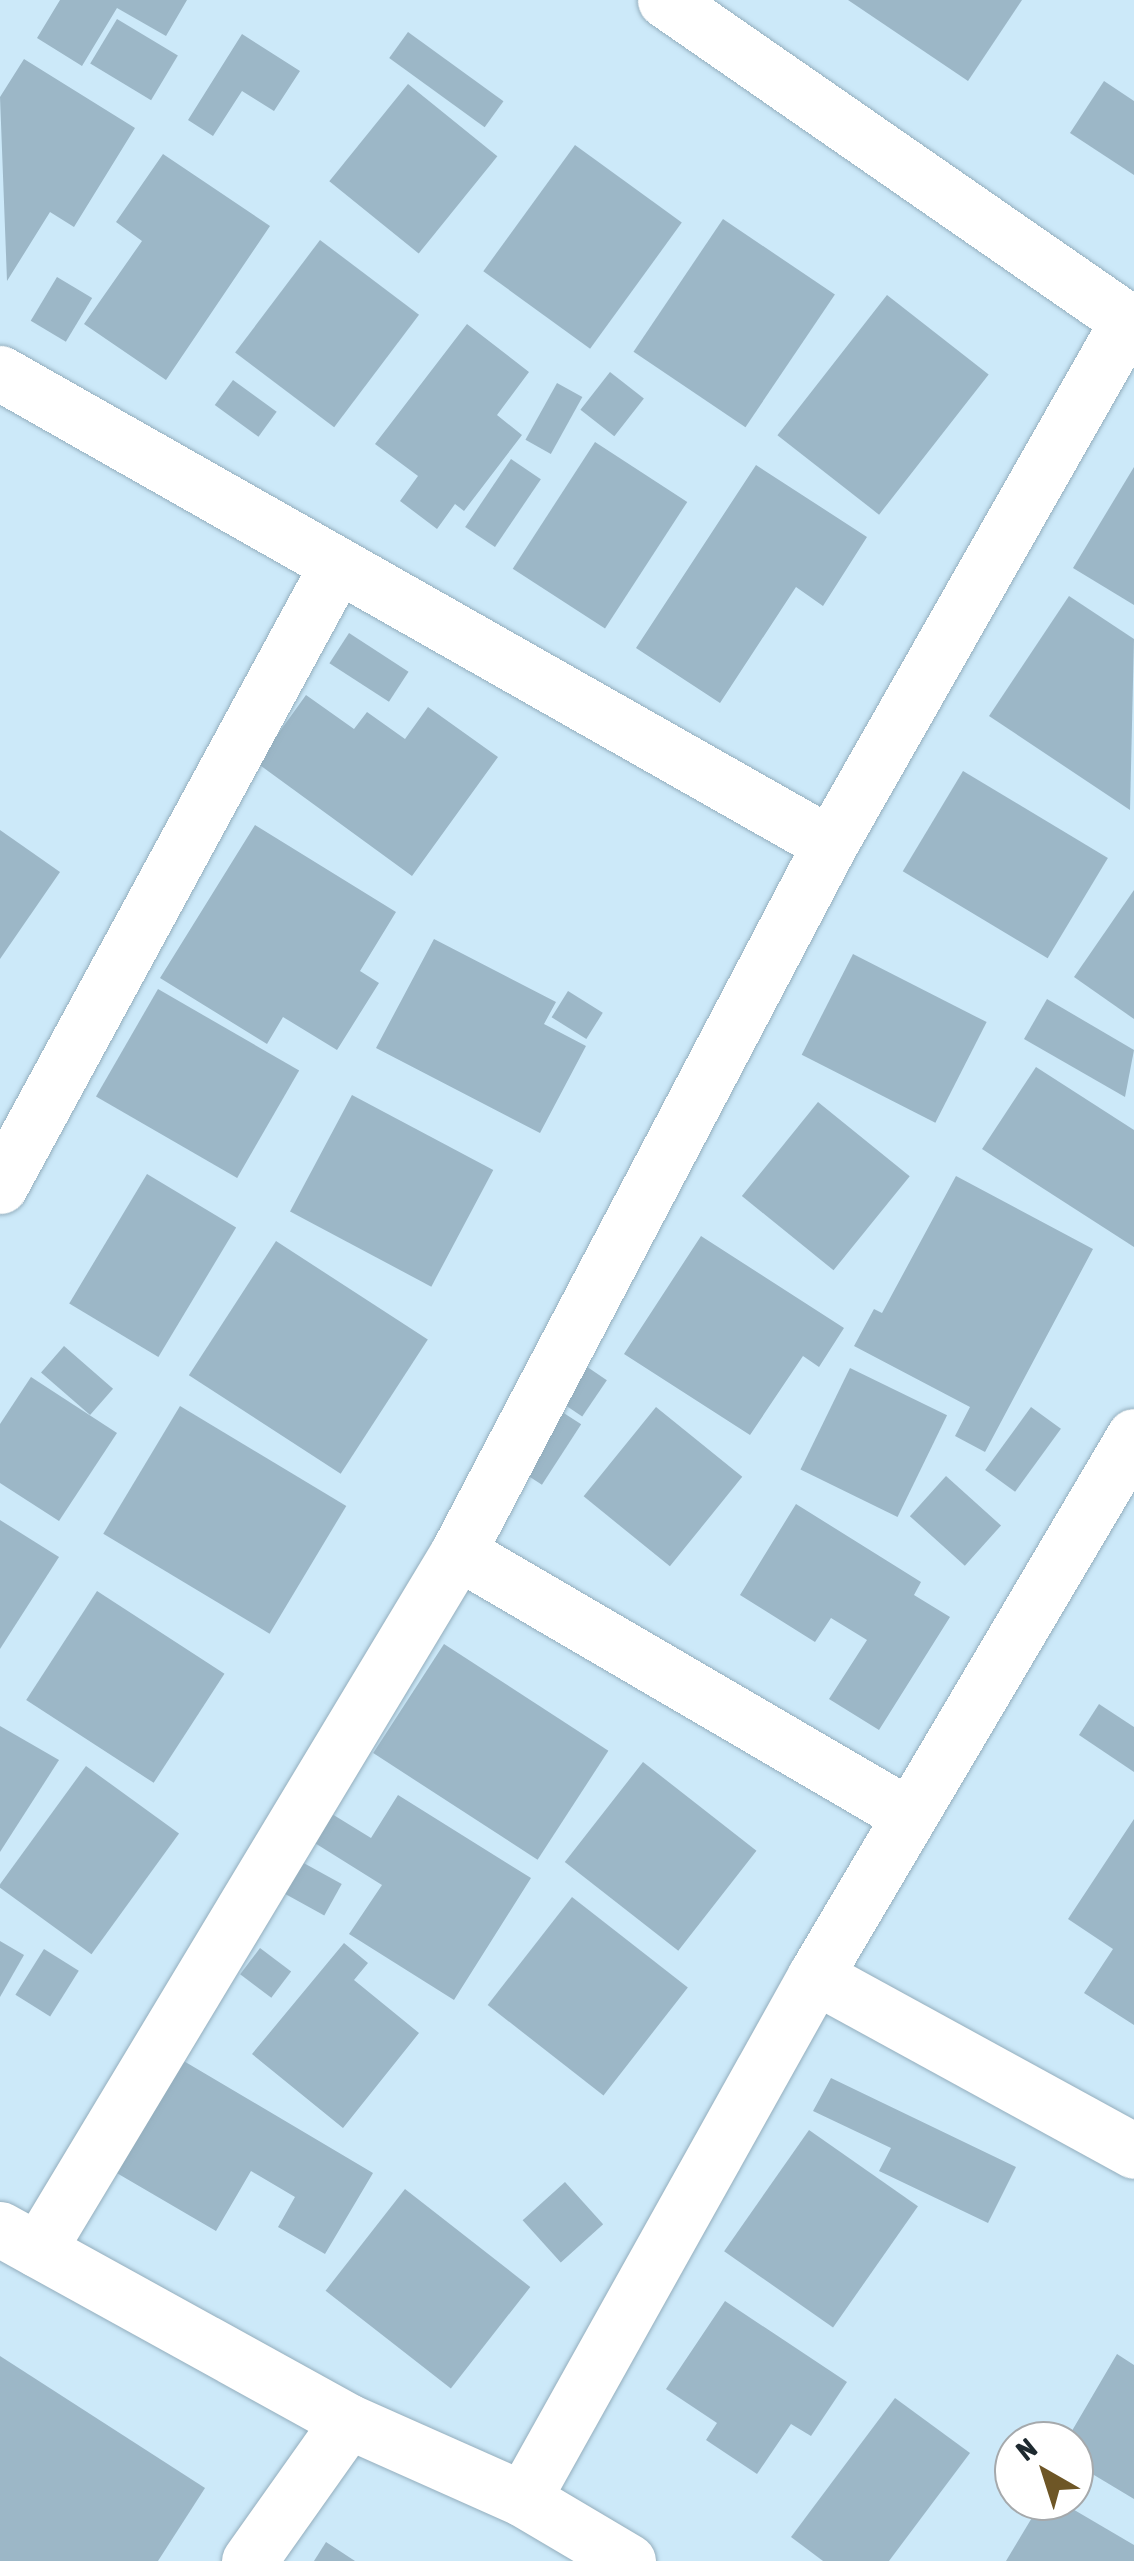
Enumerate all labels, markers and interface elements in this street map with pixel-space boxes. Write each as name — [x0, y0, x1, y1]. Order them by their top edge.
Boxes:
north arrow — [994, 2421, 1094, 2521]
text: N — [1010, 2432, 1043, 2467]

